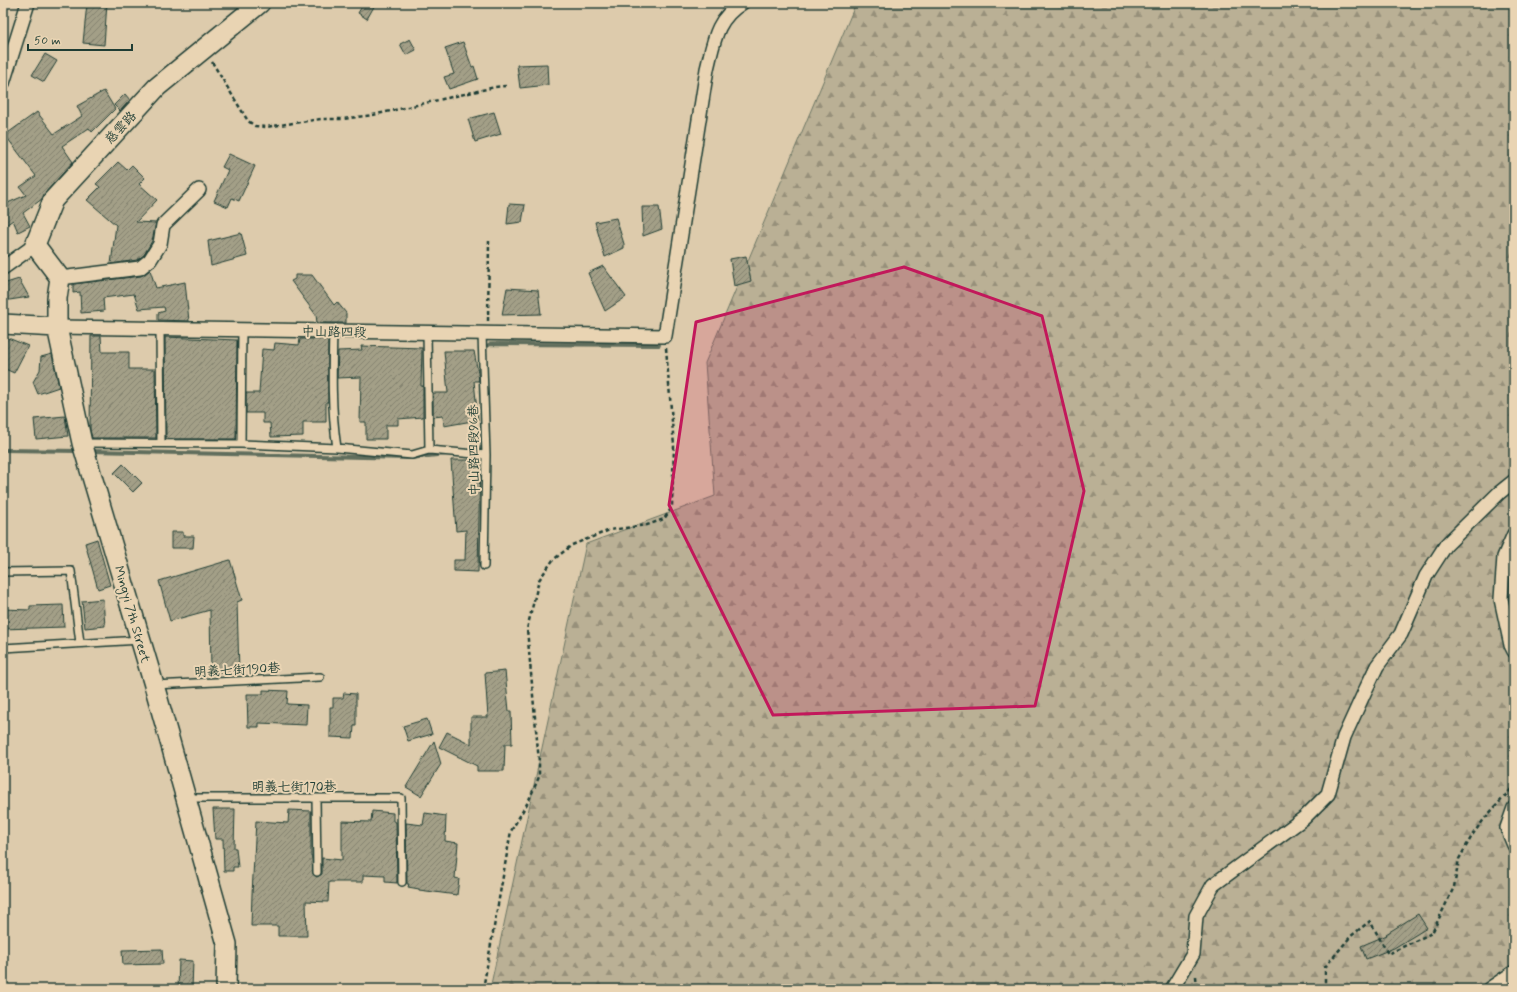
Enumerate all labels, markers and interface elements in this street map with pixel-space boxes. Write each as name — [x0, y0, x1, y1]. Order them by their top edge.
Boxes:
scale bar — [28, 26, 132, 52]
text: 50 m — [34, 33, 61, 49]
street label: 慈雲路 — [102, 108, 141, 148]
street label: 中山路四段 — [301, 323, 367, 342]
street label: 中山路四段96巷 — [465, 404, 484, 496]
street label: Mingyi 7th Street — [109, 564, 154, 666]
street label: 明義七街190巷 — [194, 660, 281, 681]
street label: 明義七街170巷 — [251, 779, 337, 796]

